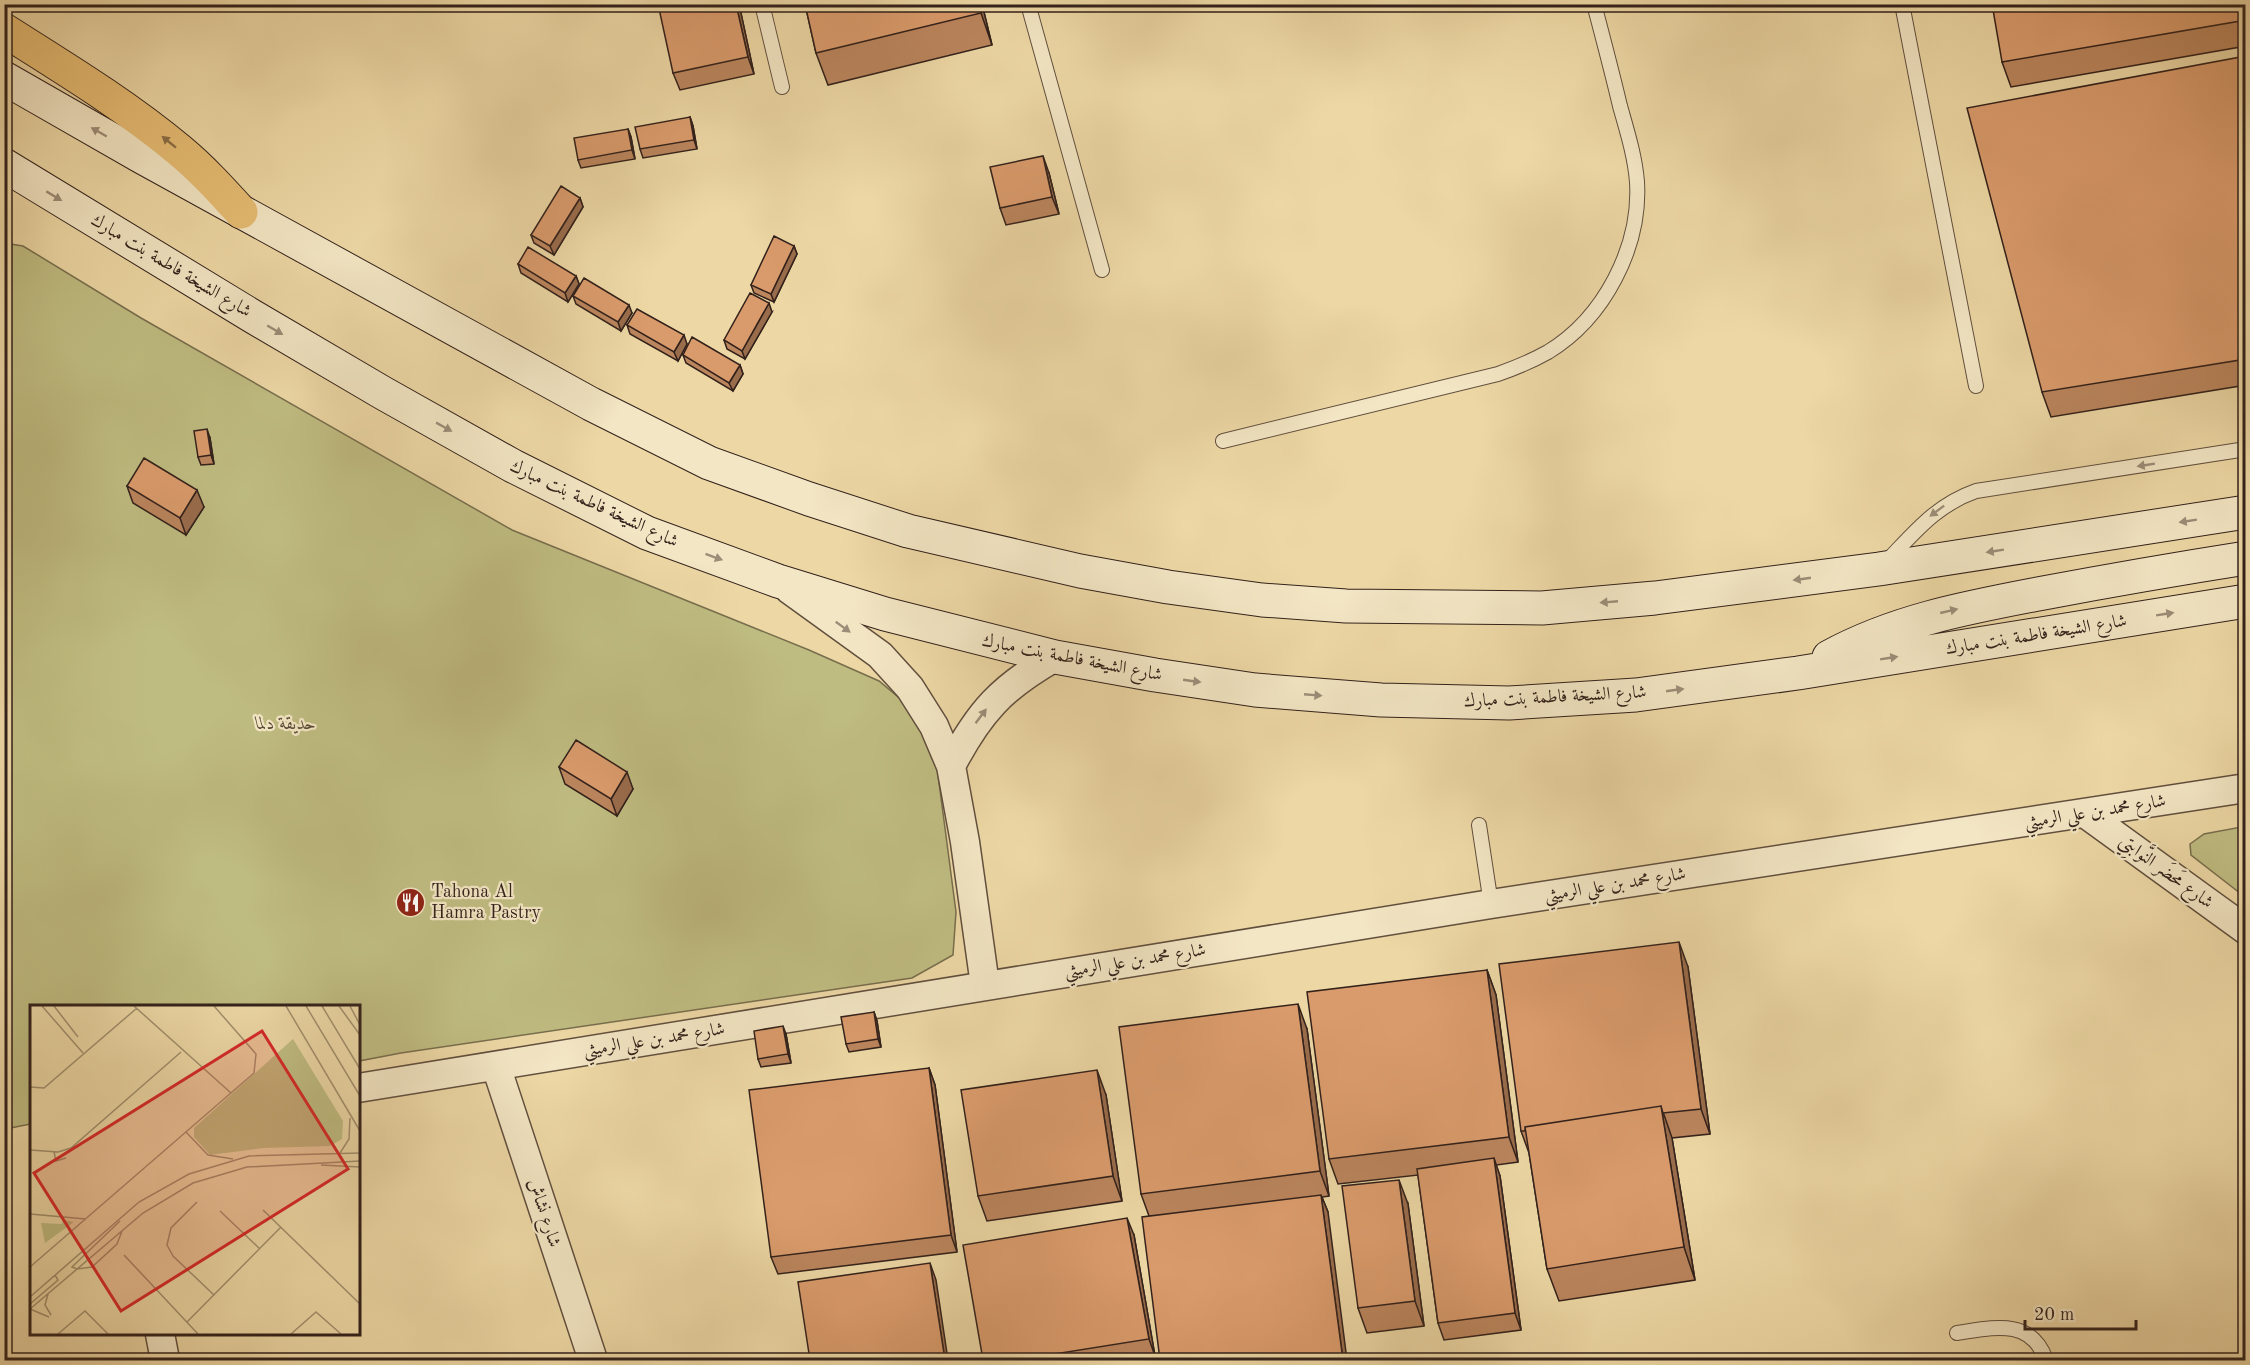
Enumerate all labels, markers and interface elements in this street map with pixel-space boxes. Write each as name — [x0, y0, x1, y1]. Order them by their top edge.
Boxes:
one-way arrow — [90, 127, 107, 137]
one-way arrow — [161, 136, 177, 149]
one-way arrow — [46, 190, 63, 201]
street label: شارع الشيخة فاطمة بنت مبارك — [85, 210, 255, 325]
one-way arrow — [267, 324, 283, 335]
one-way arrow — [436, 422, 453, 432]
street label: شارع الشيخة فاطمة بنت مبارك — [505, 456, 681, 555]
one-way arrow — [2137, 460, 2156, 469]
one-way arrow — [1930, 505, 1946, 517]
one-way arrow — [2178, 516, 2197, 525]
one-way arrow — [1985, 546, 2004, 555]
one-way arrow — [705, 553, 723, 563]
one-way arrow — [1792, 574, 1811, 583]
one-way arrow — [1599, 597, 1618, 607]
one-way arrow — [1940, 606, 1958, 616]
one-way arrow — [2155, 609, 2174, 618]
street label: شارع الشيخة فاطمة بنت مبارك — [1944, 611, 2129, 663]
one-way arrow — [835, 621, 851, 633]
street label: شارع الشيخة فاطمة بنت مبارك — [979, 631, 1164, 689]
one-way arrow — [1880, 653, 1899, 662]
one-way arrow — [1183, 676, 1202, 685]
street label: شارع الشيخة فاطمة بنت مبارك — [1463, 682, 1647, 716]
one-way arrow — [1666, 685, 1685, 695]
one-way arrow — [1304, 690, 1323, 700]
one-way arrow — [975, 708, 988, 724]
park label: حديقة دلما — [254, 715, 316, 734]
street label: شارع محمد بن علي الرميثي — [2023, 792, 2168, 839]
street label: شارع مَحضَر النَّوابتِي — [2112, 826, 2220, 917]
street label: شارع محمد بن علي الرميثي — [1543, 865, 1688, 912]
place label: Tahona Al Hamra Pastry — [431, 883, 542, 922]
restaurant icon: Tahona Al Hamra Pastry — [394, 886, 426, 918]
street label: شارع محمد بن علي الرميثي — [1063, 941, 1208, 988]
inset map — [30, 1005, 360, 1335]
street label: شارع محمد بن علي الرميثي — [582, 1020, 727, 1067]
street label: شارع نشاش — [520, 1176, 564, 1251]
scale bar — [2025, 1293, 2136, 1331]
text: 20 m — [2034, 1306, 2074, 1324]

